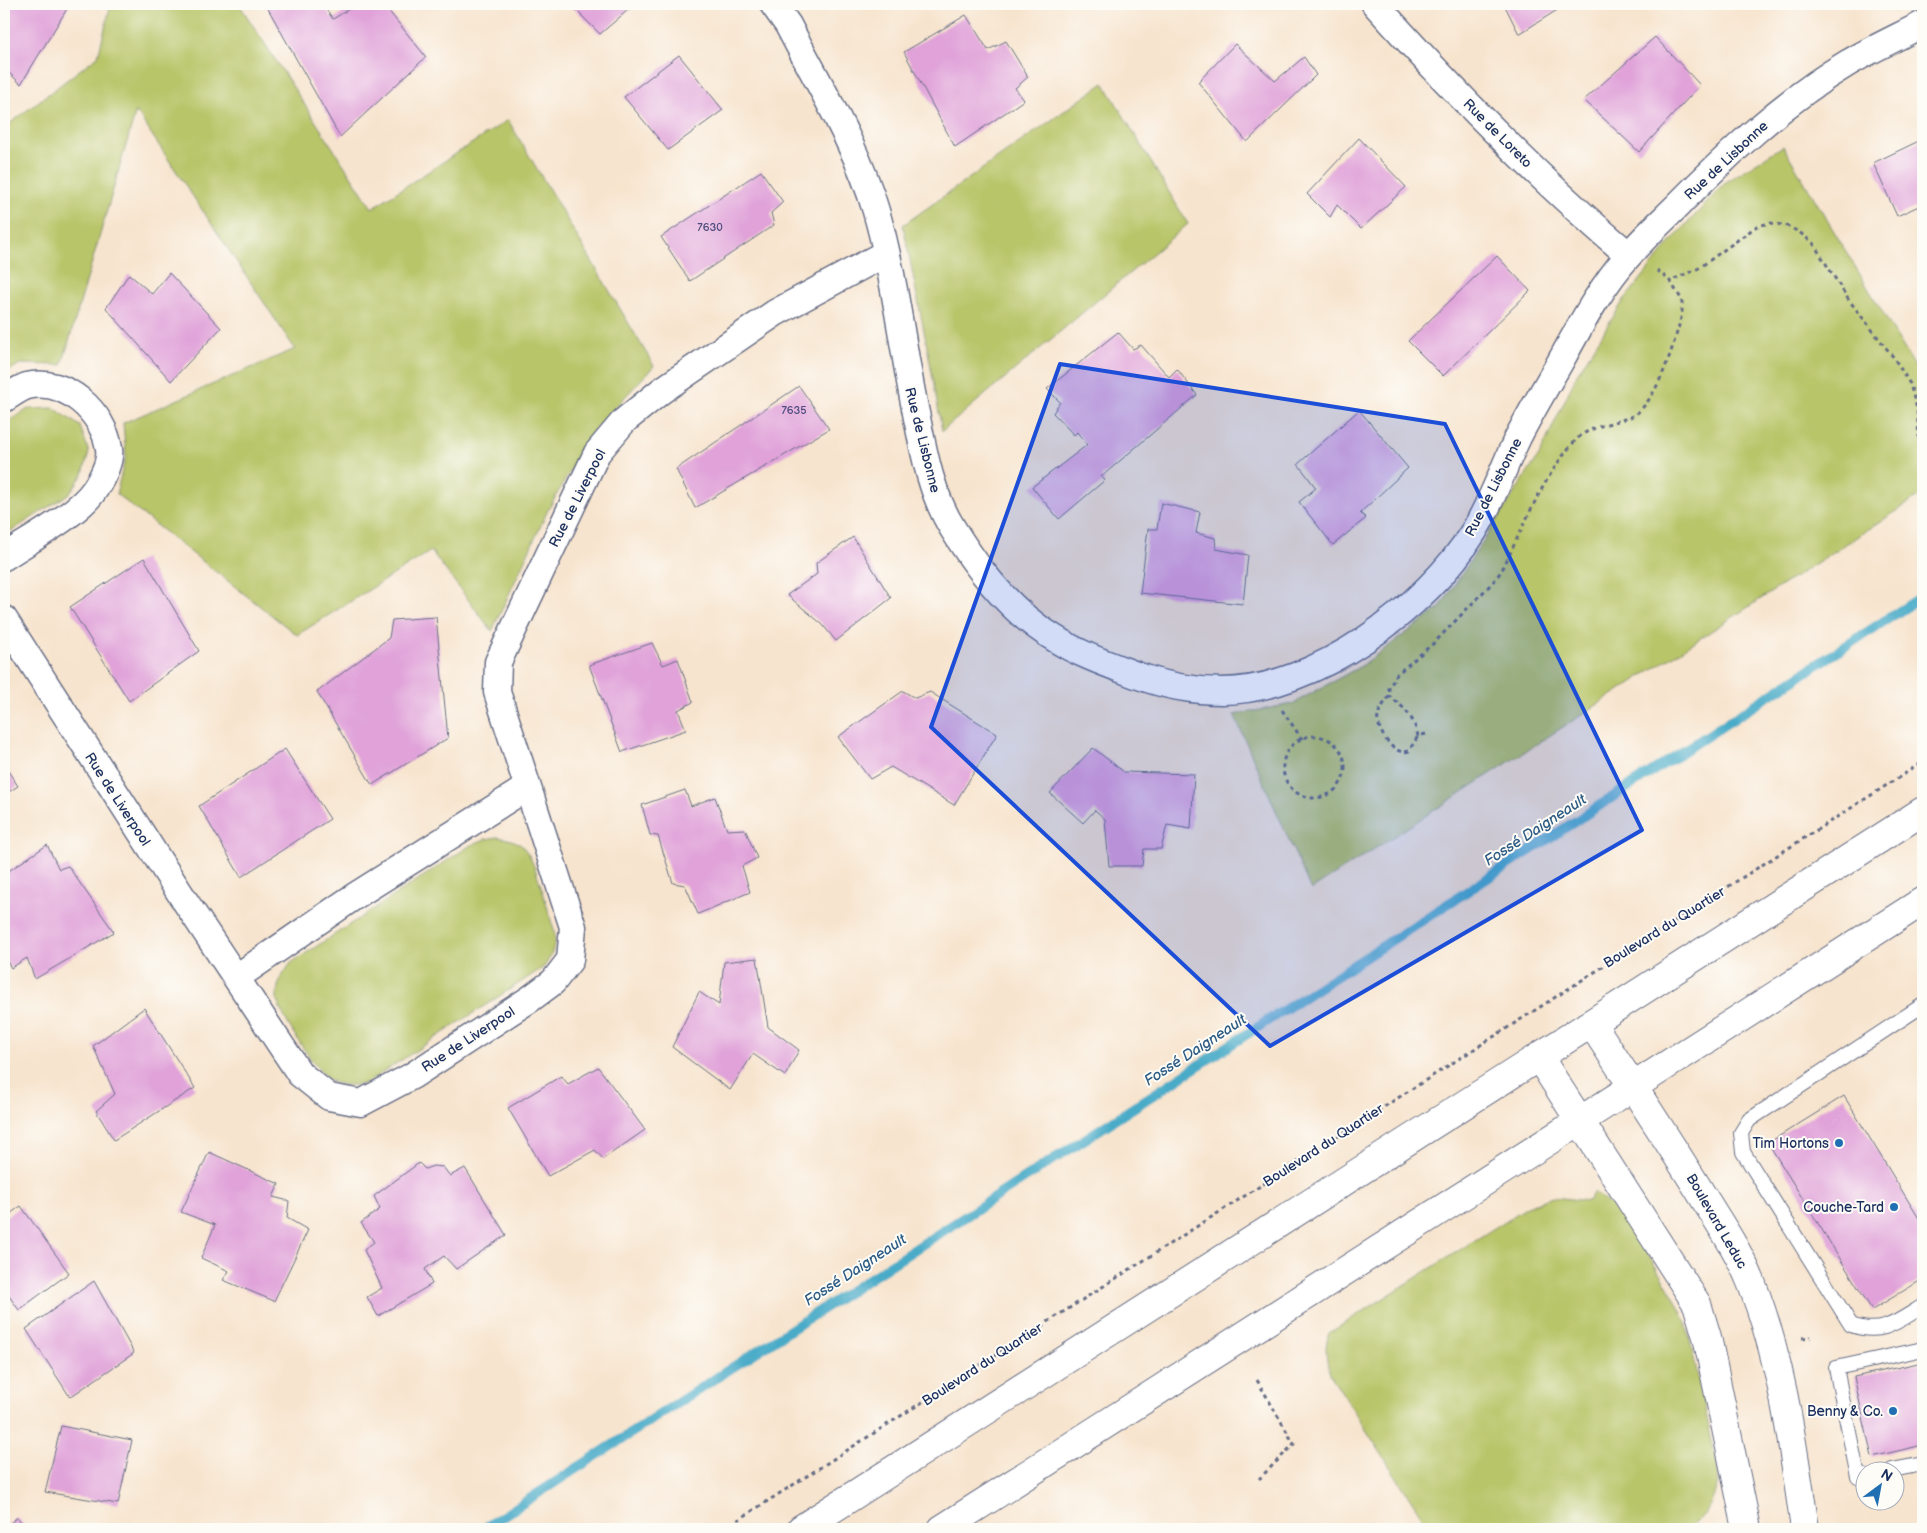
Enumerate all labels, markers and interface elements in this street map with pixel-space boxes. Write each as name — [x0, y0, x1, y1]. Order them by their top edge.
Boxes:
street label: Rue de Loreto — [1460, 95, 1536, 171]
street label: Rue de Lisbonne — [1681, 117, 1772, 203]
house number: 7630 — [697, 221, 723, 234]
street label: Rue de Lisbonne — [901, 386, 944, 495]
house number: 7635 — [781, 404, 807, 417]
street label: Rue de Lisbonne — [1461, 435, 1526, 539]
street label: Rue de Liverpool — [545, 446, 609, 550]
street label: Rue de Liverpool — [81, 749, 154, 849]
water label: Fossé Daigneault — [1481, 790, 1590, 871]
street label: Boulevard du Quartier — [1600, 883, 1729, 972]
street label: Rue de Liverpool — [418, 1003, 518, 1076]
water label: Fossé Daigneault — [1141, 1010, 1250, 1091]
street label: Boulevard du Quartier — [1260, 1100, 1387, 1191]
place label: Tim Hortons — [1752, 1135, 1829, 1152]
marker: Tim Hortons — [1833, 1137, 1845, 1149]
street label: Boulevard Leduc — [1683, 1171, 1751, 1272]
place label: Couche-Tard — [1803, 1199, 1884, 1216]
marker: Couche-Tard — [1888, 1201, 1900, 1213]
water label: Fossé Daigneault — [801, 1230, 910, 1311]
street label: Boulevard du Quartier — [919, 1319, 1046, 1410]
place label: Benny & Co. — [1807, 1403, 1883, 1420]
marker: Benny & Co. — [1887, 1405, 1899, 1417]
north arrow — [1854, 1460, 1904, 1510]
text: N — [1878, 1465, 1896, 1485]

